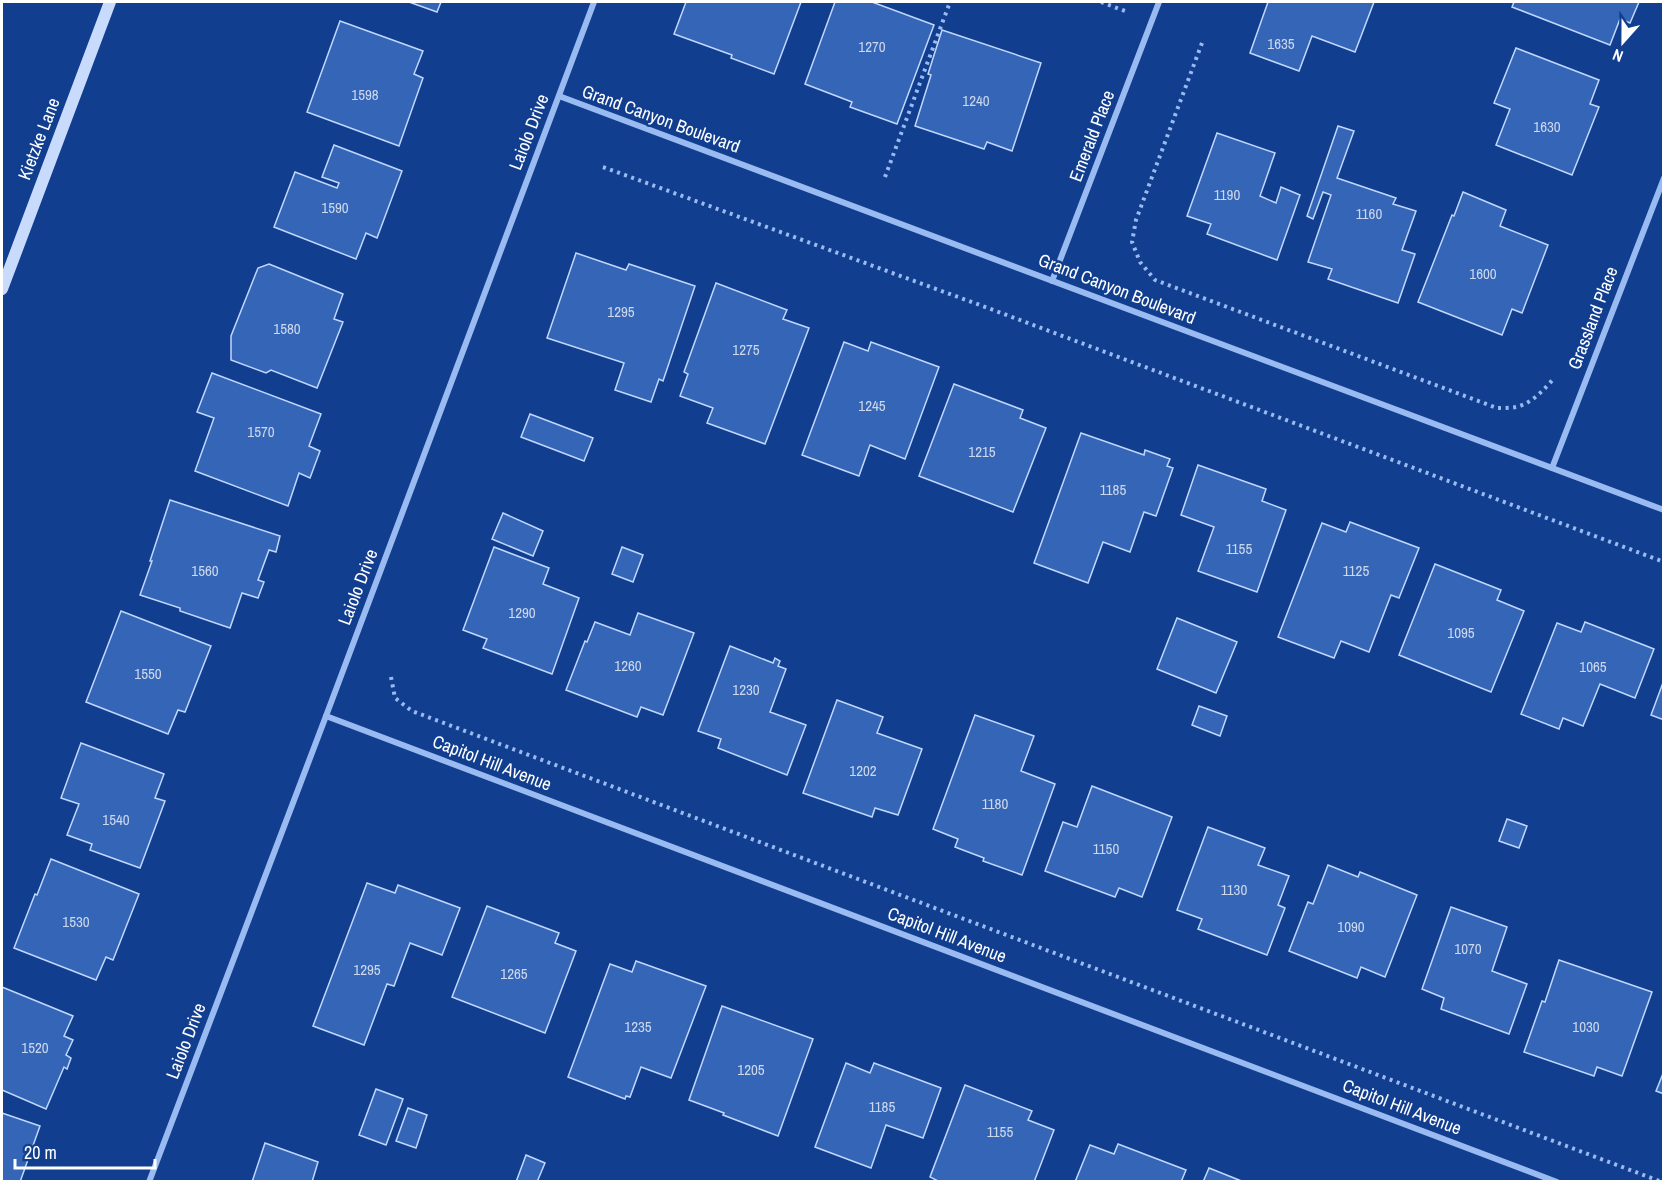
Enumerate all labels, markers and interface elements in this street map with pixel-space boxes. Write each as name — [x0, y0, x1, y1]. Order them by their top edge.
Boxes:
north arrow — [1593, 12, 1653, 72]
house number: 1635 — [1267, 33, 1295, 54]
house number: 1270 — [858, 36, 886, 57]
text: N — [1609, 44, 1626, 68]
street label: Grand Canyon Boulevard — [579, 78, 744, 159]
house number: 1598 — [351, 84, 379, 105]
street label: Emerald Place — [1063, 87, 1120, 185]
street label: Laiolo Drive — [503, 90, 554, 173]
house number: 1240 — [962, 90, 990, 111]
street label: Kietzke Lane — [11, 94, 66, 184]
house number: 1630 — [1533, 116, 1561, 137]
house number: 1190 — [1214, 184, 1240, 205]
house number: 1590 — [321, 197, 349, 218]
house number: 1160 — [1356, 203, 1382, 224]
street label: Grand Canyon Boulevard — [1035, 247, 1199, 330]
house number: 1600 — [1469, 263, 1497, 284]
street label: Grassland Place — [1561, 263, 1624, 373]
house number: 1295 — [607, 301, 635, 322]
house number: 1580 — [273, 318, 301, 339]
house number: 1275 — [732, 339, 760, 360]
house number: 1245 — [858, 395, 886, 416]
house number: 1570 — [247, 421, 275, 442]
house number: 1215 — [968, 441, 996, 462]
house number: 1185 — [1100, 479, 1126, 500]
house number: 1155 — [1226, 538, 1252, 559]
street label: Laiolo Drive — [332, 545, 383, 628]
house number: 1560 — [191, 560, 219, 581]
house number: 1125 — [1343, 560, 1369, 581]
house number: 1290 — [508, 602, 536, 623]
house number: 1095 — [1447, 622, 1475, 643]
house number: 1260 — [614, 655, 642, 676]
house number: 1065 — [1579, 656, 1607, 677]
house number: 1550 — [134, 663, 162, 684]
house number: 1230 — [732, 679, 760, 700]
street label: Capitol Hill Avenue — [429, 728, 555, 797]
house number: 1202 — [849, 760, 877, 781]
house number: 1180 — [982, 793, 1008, 814]
house number: 1540 — [102, 809, 130, 830]
house number: 1150 — [1093, 838, 1119, 859]
house number: 1130 — [1221, 879, 1247, 900]
street label: Capitol Hill Avenue — [884, 900, 1010, 969]
house number: 1530 — [62, 911, 90, 932]
house number: 1090 — [1337, 916, 1365, 937]
house number: 1070 — [1454, 938, 1482, 959]
house number: 1295 — [353, 959, 381, 980]
house number: 1265 — [500, 963, 528, 984]
street label: Laiolo Drive — [160, 999, 211, 1082]
house number: 1235 — [624, 1016, 652, 1037]
house number: 1030 — [1572, 1016, 1600, 1037]
house number: 1520 — [21, 1037, 49, 1058]
house number: 1205 — [737, 1059, 765, 1080]
street label: Capitol Hill Avenue — [1339, 1072, 1465, 1141]
house number: 1185 — [869, 1096, 895, 1117]
house number: 1155 — [987, 1121, 1013, 1142]
scale bar — [15, 1132, 154, 1170]
text: 20 m — [24, 1140, 57, 1165]

